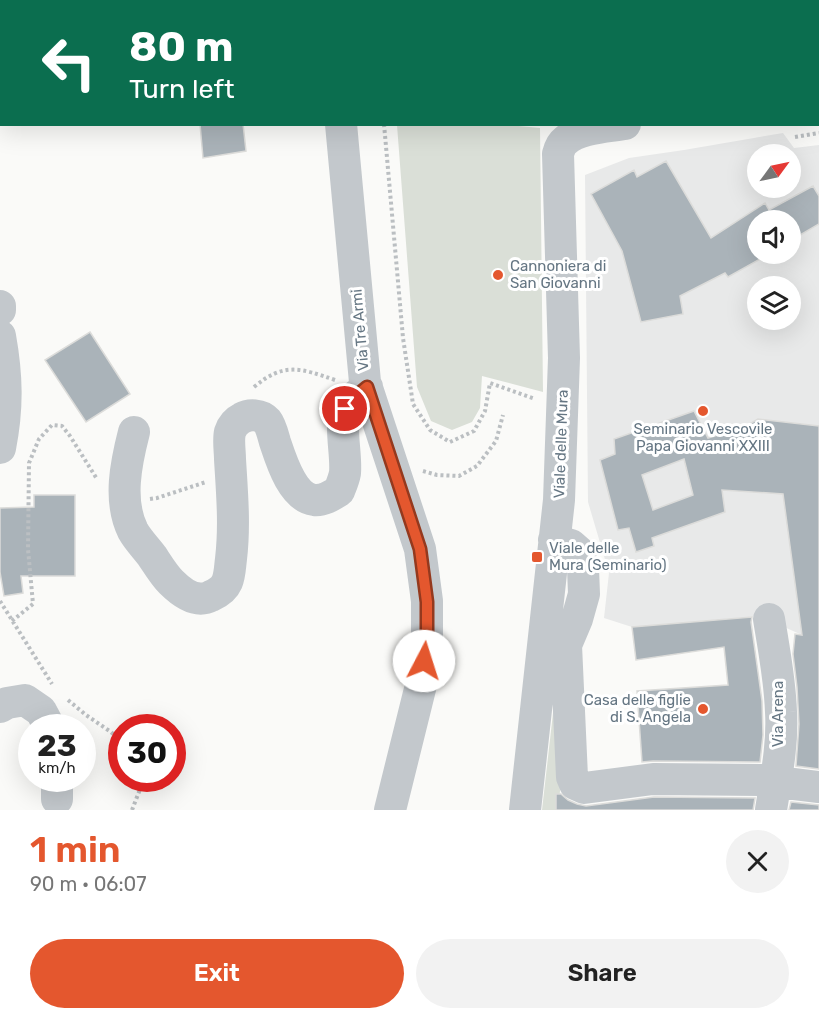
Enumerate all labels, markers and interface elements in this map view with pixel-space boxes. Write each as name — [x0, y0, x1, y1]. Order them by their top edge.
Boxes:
text: 80 m — [129, 22, 233, 72]
icon: left — [30, 24, 108, 102]
text: Turn left — [129, 73, 234, 105]
north arrow — [747, 144, 801, 198]
map controls — [747, 144, 801, 330]
button: sound — [747, 210, 801, 264]
place label: Cannoniera di San Giovanni — [510, 257, 606, 292]
marker: Cannoniera di San Giovanni — [491, 268, 505, 282]
button: layers — [747, 276, 801, 330]
street label: Via Tre Armi — [347, 288, 373, 372]
pin — [319, 383, 370, 434]
street label: Viale delle Mura — [550, 389, 572, 499]
icon: arrive — [328, 392, 361, 425]
marker: Seminario Vescovile Papa Giovanni XXIII — [696, 404, 710, 418]
place label: Seminario Vescovile Papa Giovanni XXIII — [634, 420, 772, 455]
place label: Viale delle Mura (Seminario) — [549, 539, 667, 574]
marker: Viale delle Mura (Seminario) — [530, 550, 544, 564]
position arrow — [392, 629, 456, 693]
street label: Via Arena — [769, 681, 787, 747]
place label: Casa delle figlie di S. Angela — [584, 691, 691, 726]
marker: Casa delle figlie di S. Angela — [696, 702, 710, 716]
speed limit sign: 30 — [108, 714, 186, 792]
text: 23 — [37, 728, 77, 764]
text: km/h — [38, 759, 76, 777]
text: 1 min — [30, 828, 121, 871]
button: close — [726, 830, 789, 893]
text: 90 m · 06:07 — [30, 872, 146, 896]
button: Exit — [30, 939, 404, 1008]
button: Share — [416, 939, 789, 1008]

